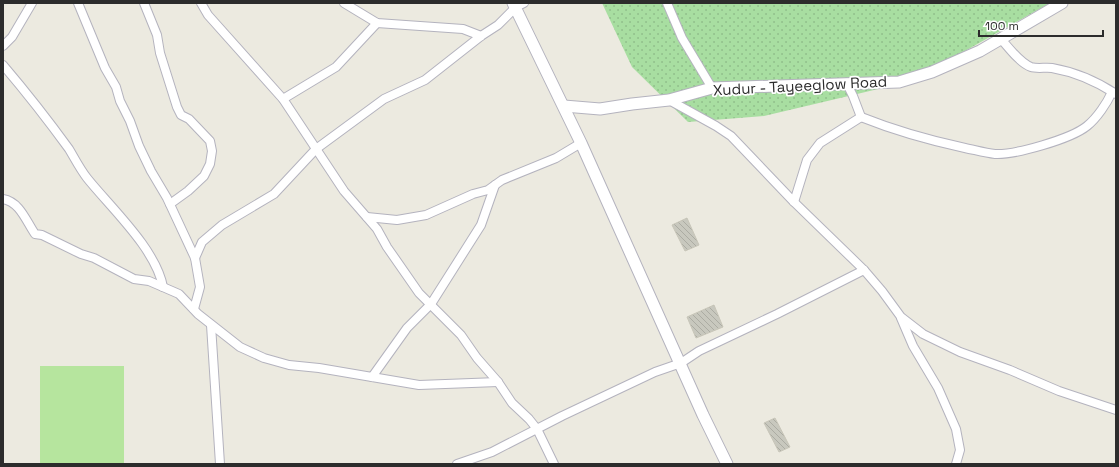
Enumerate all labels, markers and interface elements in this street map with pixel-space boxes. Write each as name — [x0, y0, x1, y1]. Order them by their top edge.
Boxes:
scale bar — [979, 12, 1103, 38]
text: 100 m — [985, 18, 1019, 34]
street label: Xudur - Tayeeglow Road — [712, 71, 888, 100]

